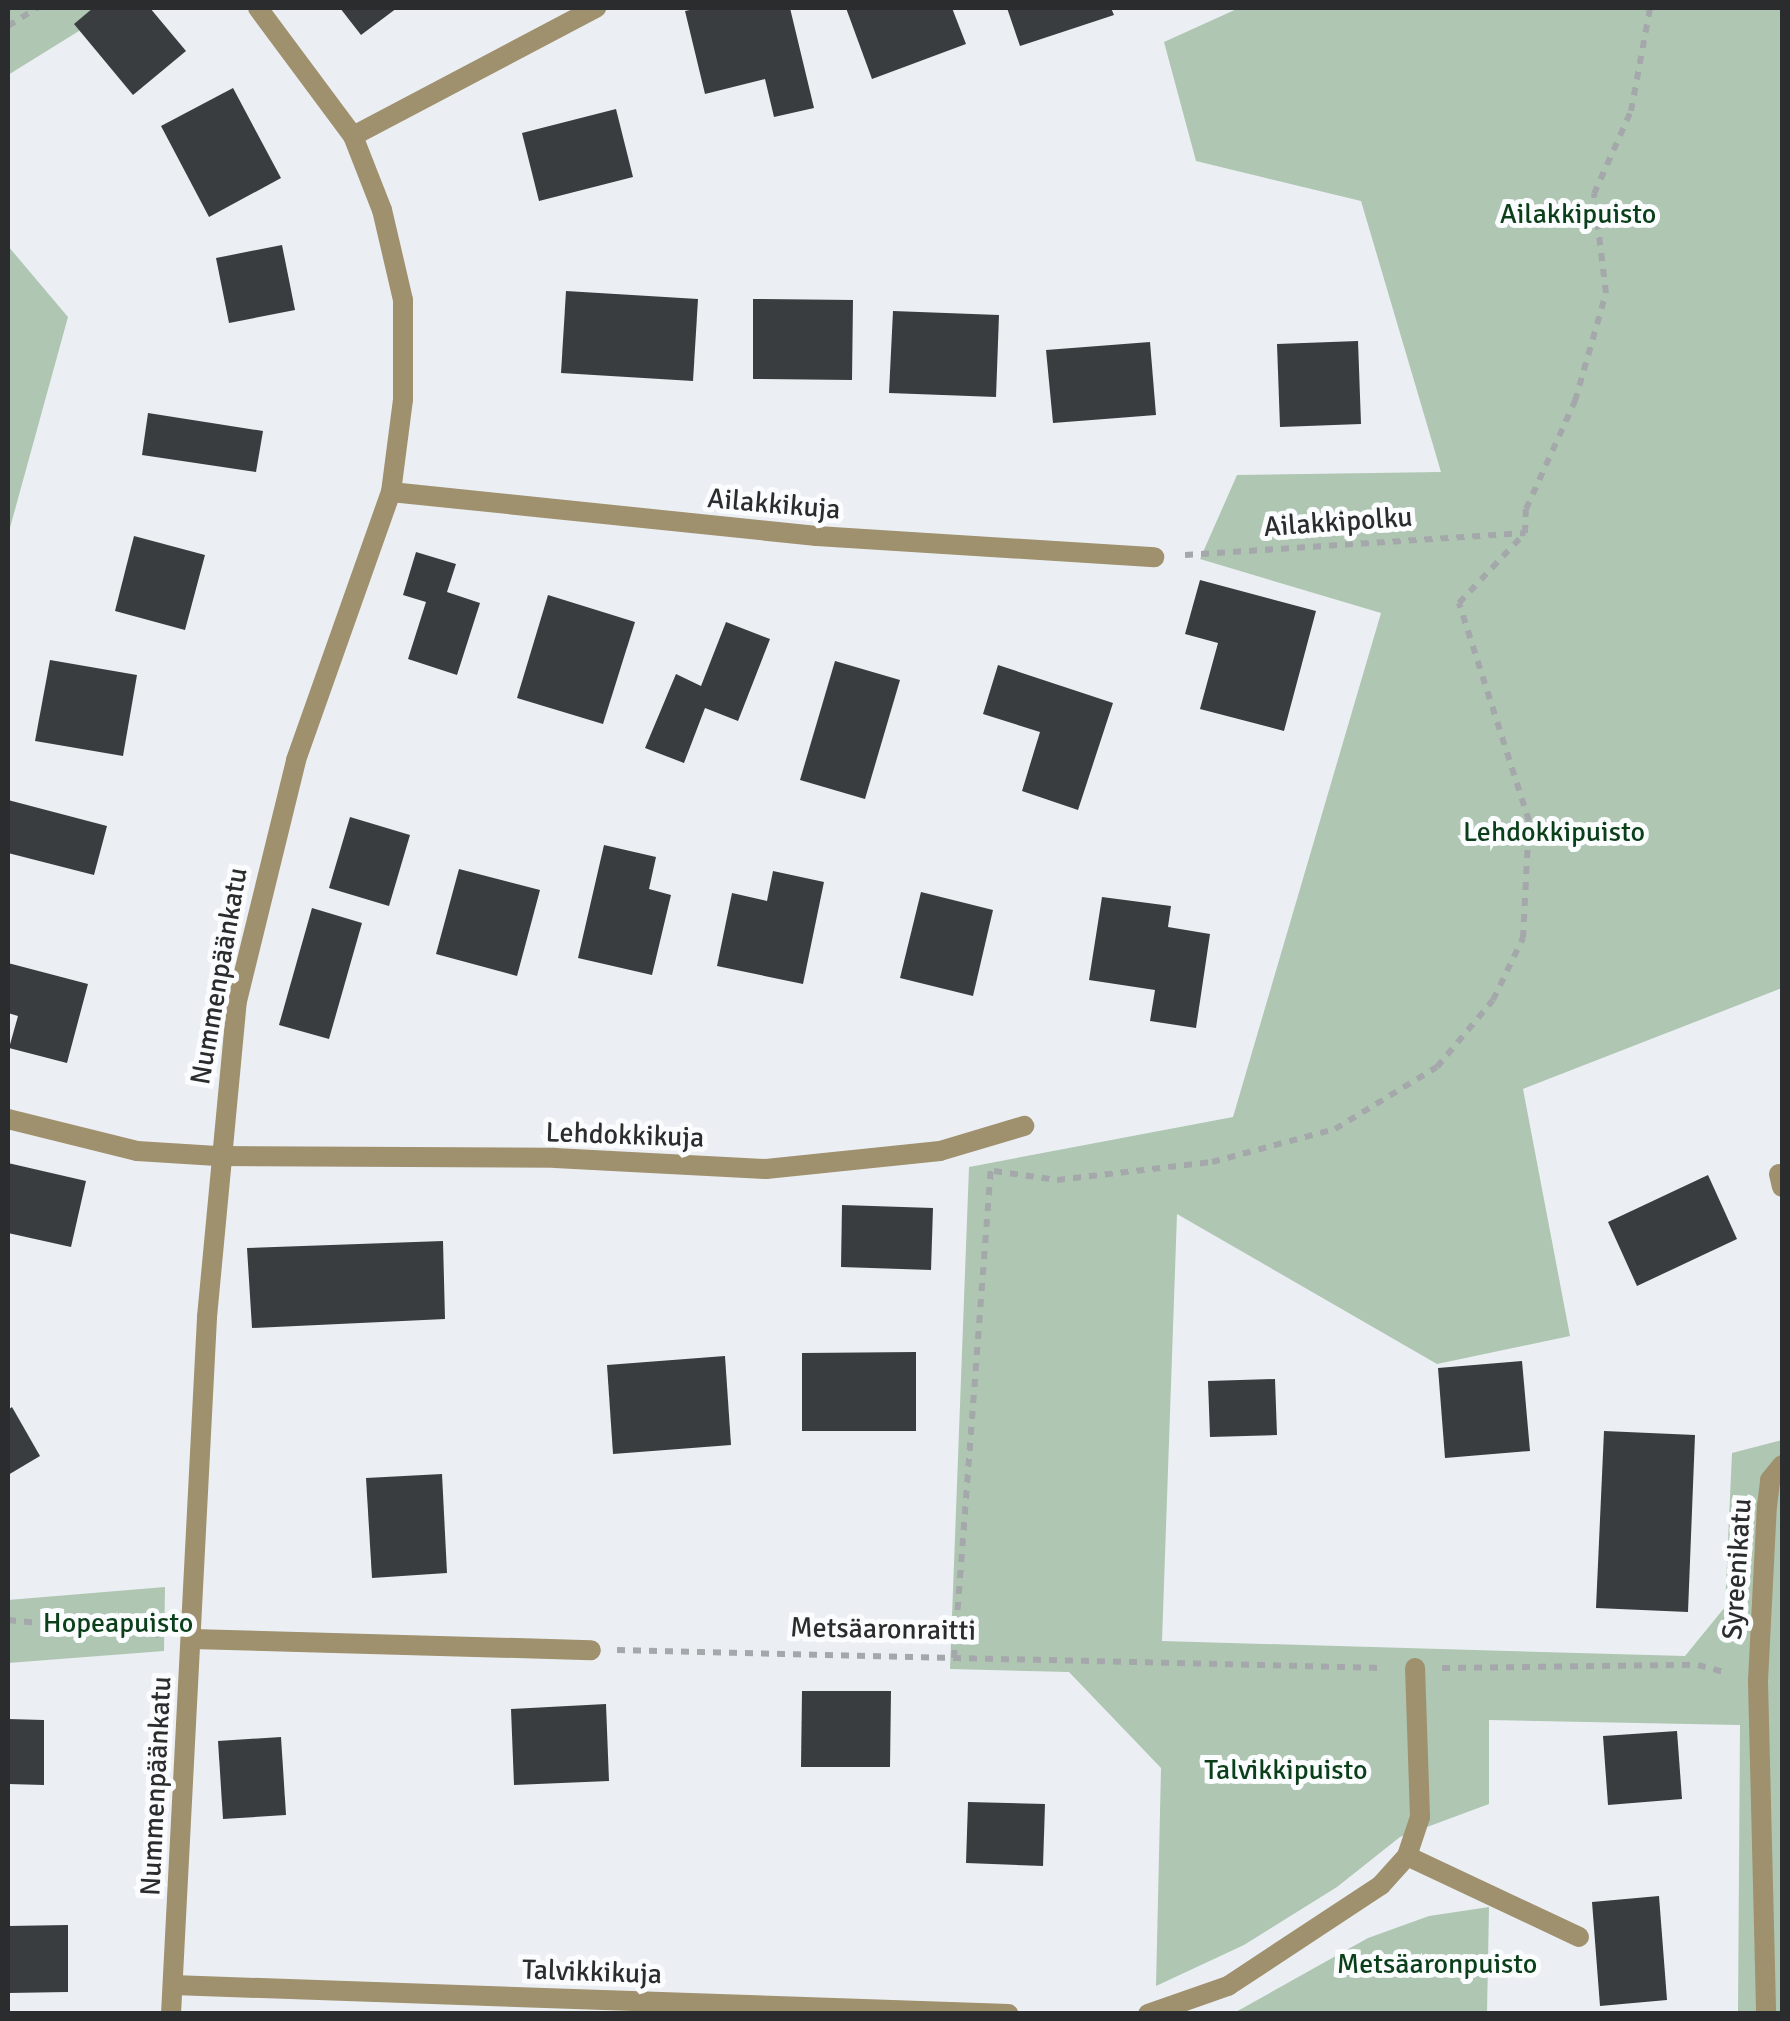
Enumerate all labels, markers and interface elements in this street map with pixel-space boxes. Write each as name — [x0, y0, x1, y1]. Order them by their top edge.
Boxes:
park label: Ailakkipuisto — [1500, 197, 1656, 231]
street label: Ailakkikuja — [706, 481, 842, 527]
street label: Ailakkipolku — [1262, 500, 1414, 544]
park label: Lehdokkipuisto — [1463, 815, 1645, 849]
street label: Nummenpäänkatu — [183, 865, 255, 1087]
street label: Lehdokkikuja — [545, 1115, 705, 1155]
street label: Syreenikatu — [1715, 1497, 1759, 1641]
park label: Hopeapuisto — [43, 1606, 193, 1640]
street label: Metsäaronraitti — [790, 1611, 976, 1647]
street label: Nummenpäänkatu — [133, 1675, 179, 1897]
park label: Talvikkipuisto — [1204, 1753, 1368, 1787]
park label: Metsäaronpuisto — [1337, 1947, 1537, 1981]
street label: Talvikkikuja — [521, 1953, 663, 1991]

